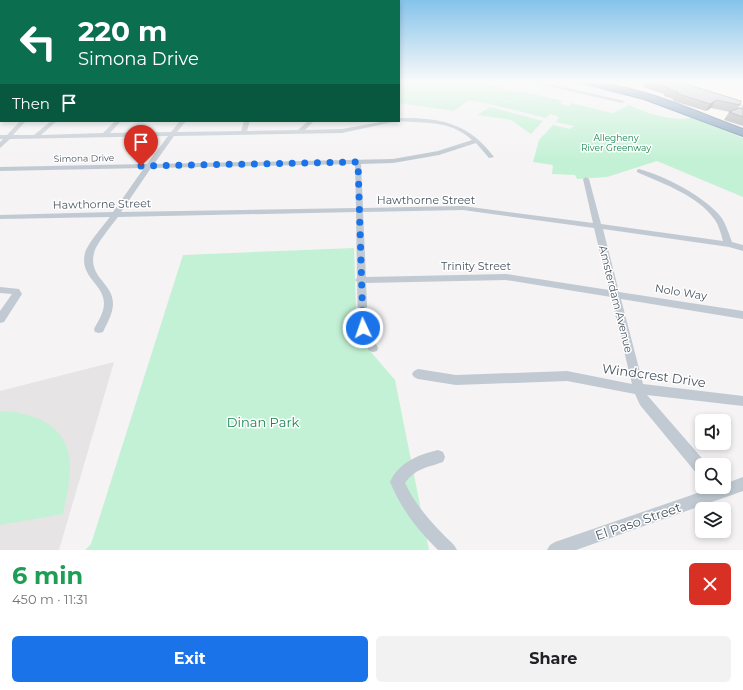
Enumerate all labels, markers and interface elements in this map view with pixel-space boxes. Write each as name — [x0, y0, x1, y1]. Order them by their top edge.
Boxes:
text: 220 m — [78, 14, 167, 48]
icon: left — [12, 16, 64, 68]
text: Simona Drive — [78, 48, 199, 70]
icon: arrive — [58, 92, 80, 114]
text: Then — [12, 94, 50, 113]
pin — [124, 125, 158, 166]
icon: arrive — [130, 131, 152, 153]
park label: Allegheny River Greenway — [581, 132, 651, 153]
street label: Simona Drive — [54, 152, 115, 164]
street label: Hawthorne Street — [377, 193, 476, 207]
street label: Hawthorne Street — [53, 196, 152, 212]
street label: Amsterdam Avenue — [596, 244, 636, 354]
street label: Trinity Street — [441, 259, 511, 273]
street label: Nolo Way — [654, 281, 708, 303]
position arrow — [342, 307, 384, 349]
street label: Windcrest Drive — [601, 360, 707, 390]
park label: Dinan Park — [227, 414, 300, 430]
map controls — [695, 414, 731, 538]
button: sound — [695, 414, 731, 450]
button: search — [695, 458, 731, 494]
street label: El Paso Street — [593, 499, 683, 543]
button: layers — [695, 502, 731, 538]
text: 6 min — [12, 561, 83, 590]
button: close — [689, 563, 731, 605]
text: 450 m · 11:31 — [12, 591, 88, 607]
button: Exit — [12, 636, 368, 682]
button: Share — [376, 636, 731, 682]

